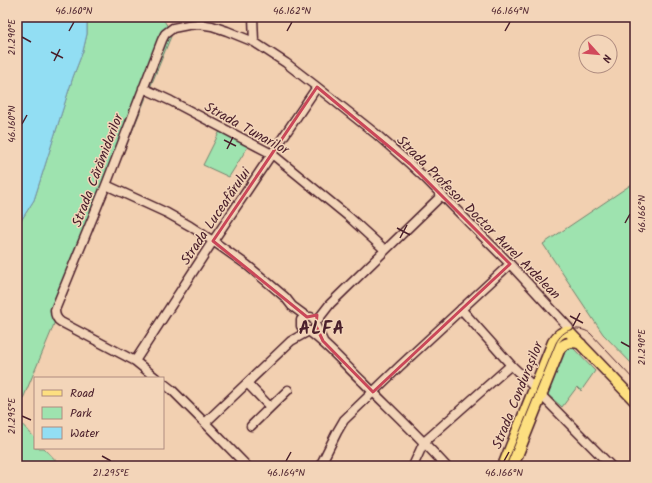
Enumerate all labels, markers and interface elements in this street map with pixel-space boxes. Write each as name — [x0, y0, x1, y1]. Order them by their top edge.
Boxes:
text: 46.160°N — [55, 3, 93, 19]
text: 46.162°N — [273, 3, 311, 19]
text: 46.164°N — [491, 3, 529, 19]
text: 21.290°E — [4, 18, 20, 55]
north arrow — [578, 34, 618, 74]
text: N — [596, 51, 616, 65]
street label: Strada Tunarilor — [200, 97, 294, 162]
text: 46.160°N — [4, 105, 20, 143]
street label: Strada Cărămidarilor — [66, 109, 130, 230]
street label: Strada Profesor Doctor Aurel Ardelean — [391, 130, 566, 305]
street label: Strada Luceafărului — [175, 163, 257, 270]
text: 46.166°N — [634, 195, 650, 233]
district label: ALFA — [299, 315, 345, 344]
text: 21.290°E — [634, 328, 650, 365]
street label: Strada Condurașilor — [486, 337, 550, 452]
legend — [34, 377, 164, 449]
text: Road — [70, 384, 95, 403]
text: 21.295°E — [4, 397, 20, 434]
text: Park — [70, 404, 92, 423]
text: Water — [70, 424, 100, 443]
text: 21.295°E — [93, 465, 130, 481]
text: 46.164°N — [267, 465, 305, 481]
text: 46.166°N — [485, 465, 523, 481]

